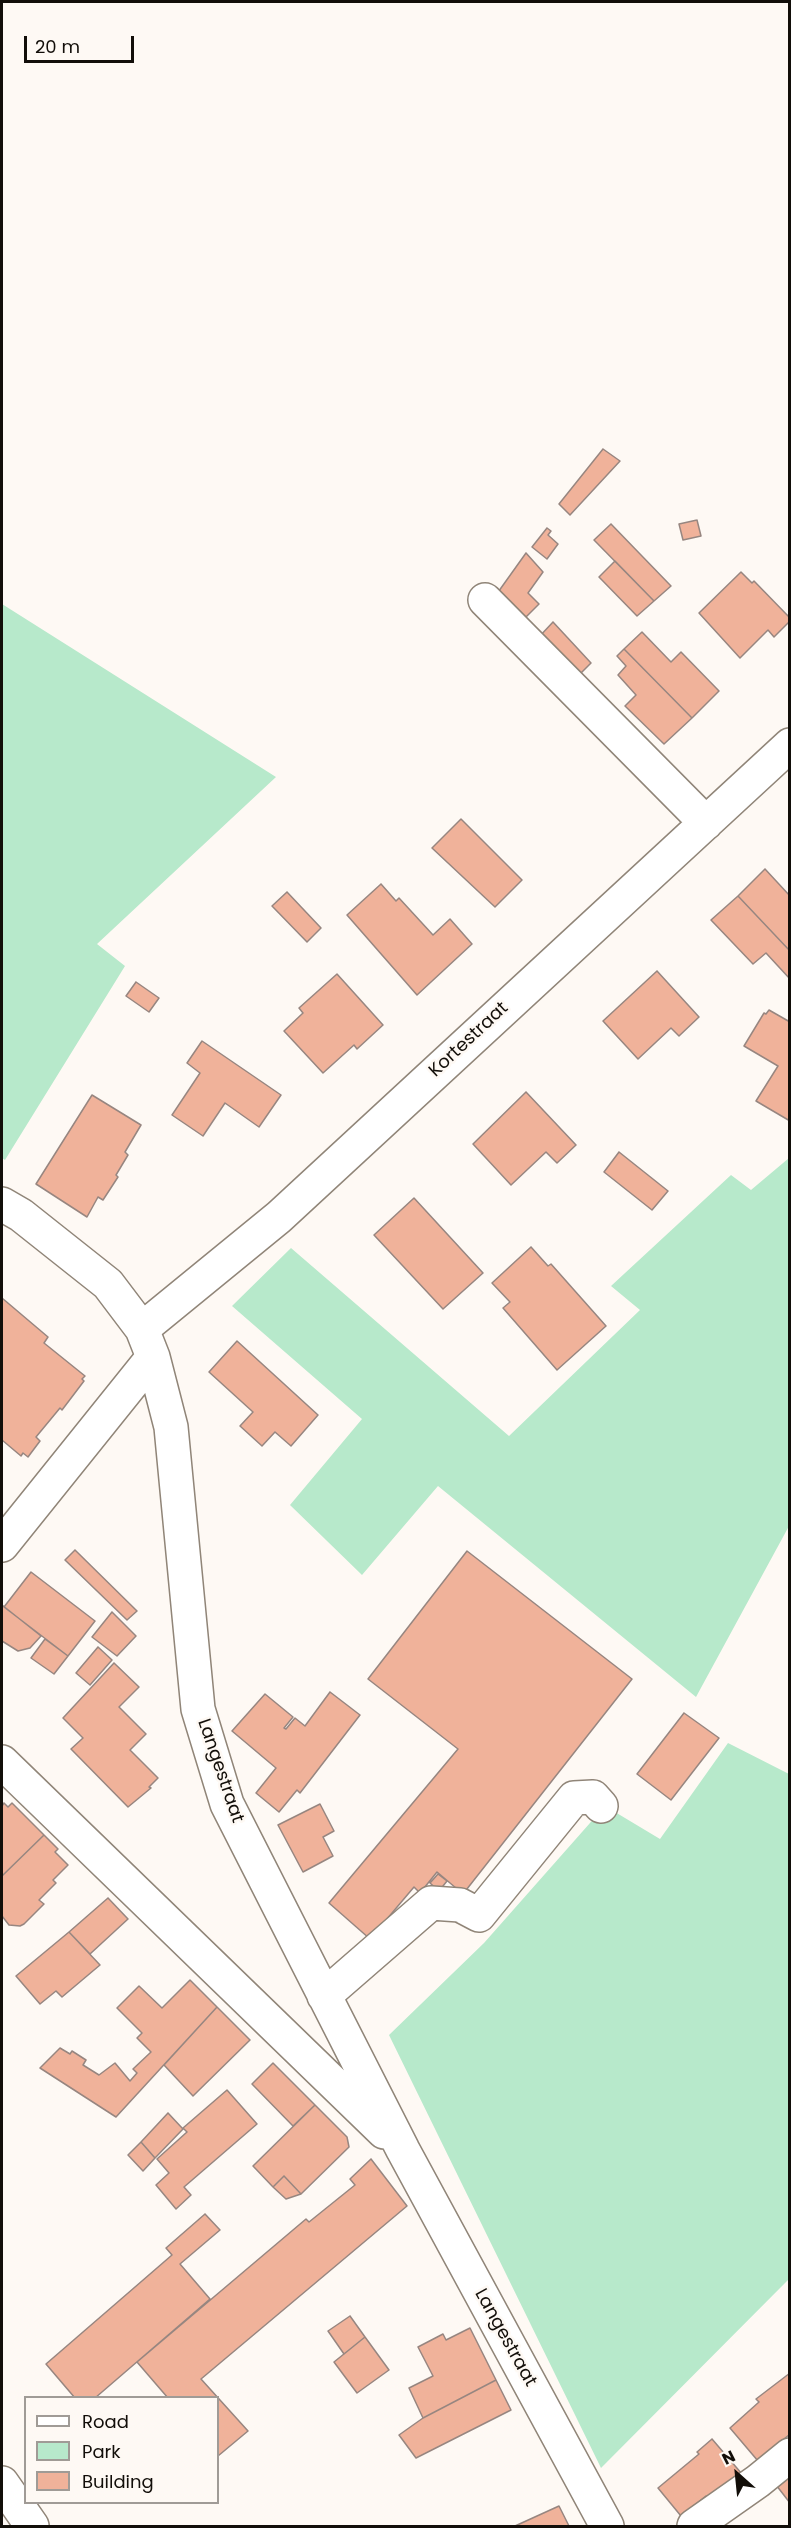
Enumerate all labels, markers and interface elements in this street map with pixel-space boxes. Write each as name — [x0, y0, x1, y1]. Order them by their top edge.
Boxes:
scale bar — [27, 24, 136, 62]
text: 20 m — [35, 34, 80, 59]
street label: Kortestraat — [425, 998, 513, 1082]
street label: Langestraat — [192, 1716, 248, 1826]
street label: Langestraat — [469, 2285, 541, 2391]
legend — [24, 2396, 219, 2504]
text: Road — [82, 2409, 129, 2434]
text: Park — [82, 2439, 121, 2464]
north arrow — [707, 2444, 767, 2504]
text: N — [718, 2445, 739, 2471]
text: Building — [82, 2469, 154, 2494]

